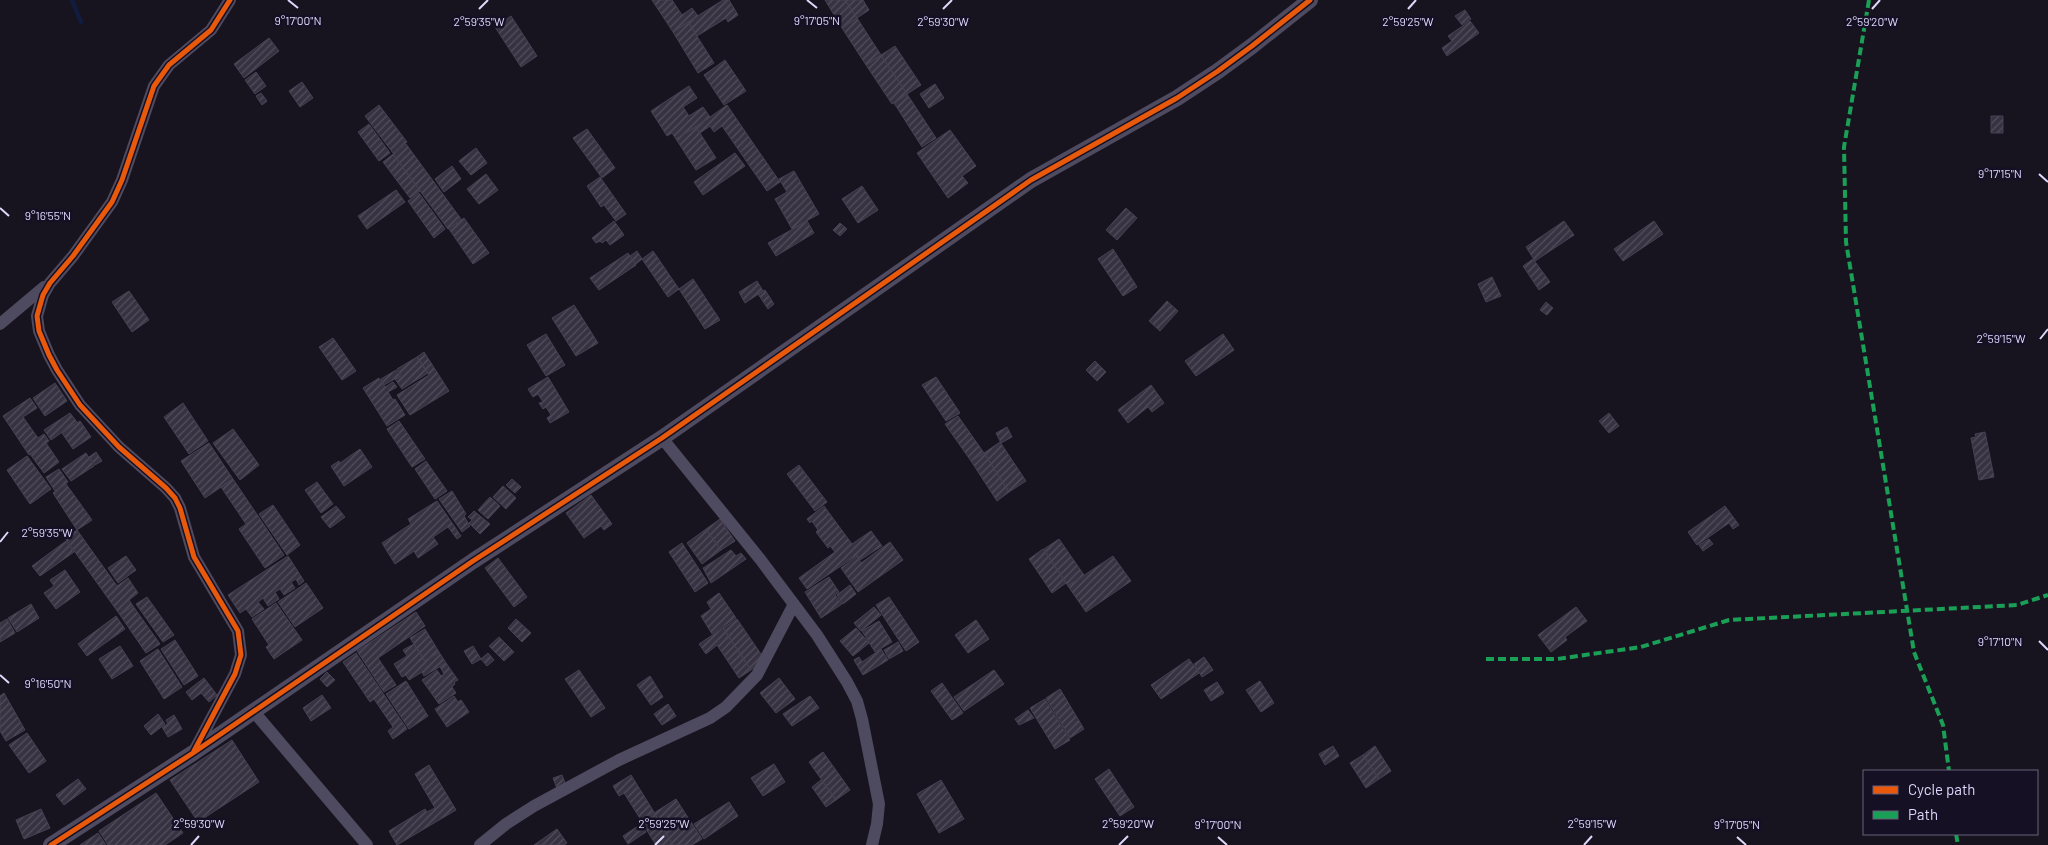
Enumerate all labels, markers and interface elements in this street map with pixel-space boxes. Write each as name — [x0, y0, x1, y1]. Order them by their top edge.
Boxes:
text: 9°17'00"N — [274, 13, 322, 27]
text: 9°17'05"N — [794, 13, 840, 27]
text: 2°59'35"W — [453, 14, 505, 28]
text: 2°59'30"W — [917, 14, 969, 28]
text: 2°59'25"W — [1382, 14, 1434, 28]
text: 2°59'20"W — [1846, 14, 1898, 28]
text: 9°17'15"N — [1978, 166, 2022, 180]
text: 9°16'55"N — [25, 208, 71, 222]
text: 2°59'15"W — [1976, 331, 2026, 345]
text: 2°59'35"W — [21, 525, 73, 539]
text: 9°17'10"N — [1978, 634, 2022, 648]
text: 9°16'50"N — [24, 676, 72, 690]
legend — [1863, 770, 2038, 835]
text: Cycle path — [1908, 780, 1975, 798]
text: Path — [1908, 805, 1938, 823]
text: 2°59'30"W — [173, 816, 225, 830]
text: 2°59'25"W — [638, 816, 690, 830]
text: 2°59'20"W — [1102, 816, 1154, 830]
text: 2°59'15"W — [1567, 816, 1617, 830]
text: 9°17'00"N — [1194, 817, 1242, 831]
text: 9°17'05"N — [1714, 817, 1760, 831]

